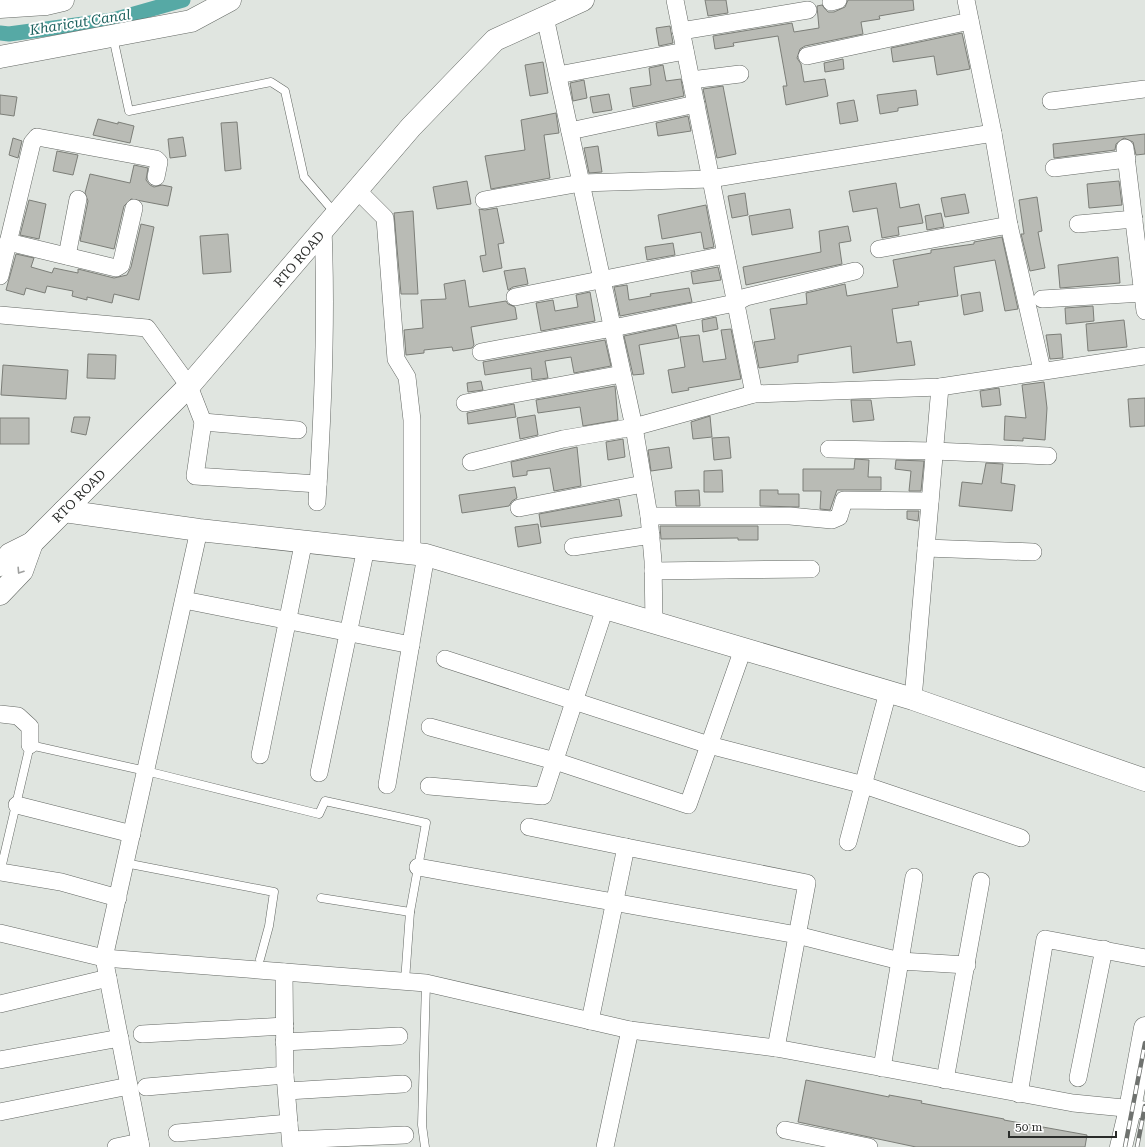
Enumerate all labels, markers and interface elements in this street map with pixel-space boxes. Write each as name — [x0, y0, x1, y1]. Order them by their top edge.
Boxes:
water label: Kharicut Canal — [27, 6, 132, 38]
street label: RTO ROAD — [271, 228, 327, 290]
street label: RTO ROAD — [49, 466, 109, 526]
one-way arrow — [17, 567, 25, 574]
scale bar — [1009, 1113, 1116, 1139]
text: 50 m — [1015, 1120, 1042, 1134]

